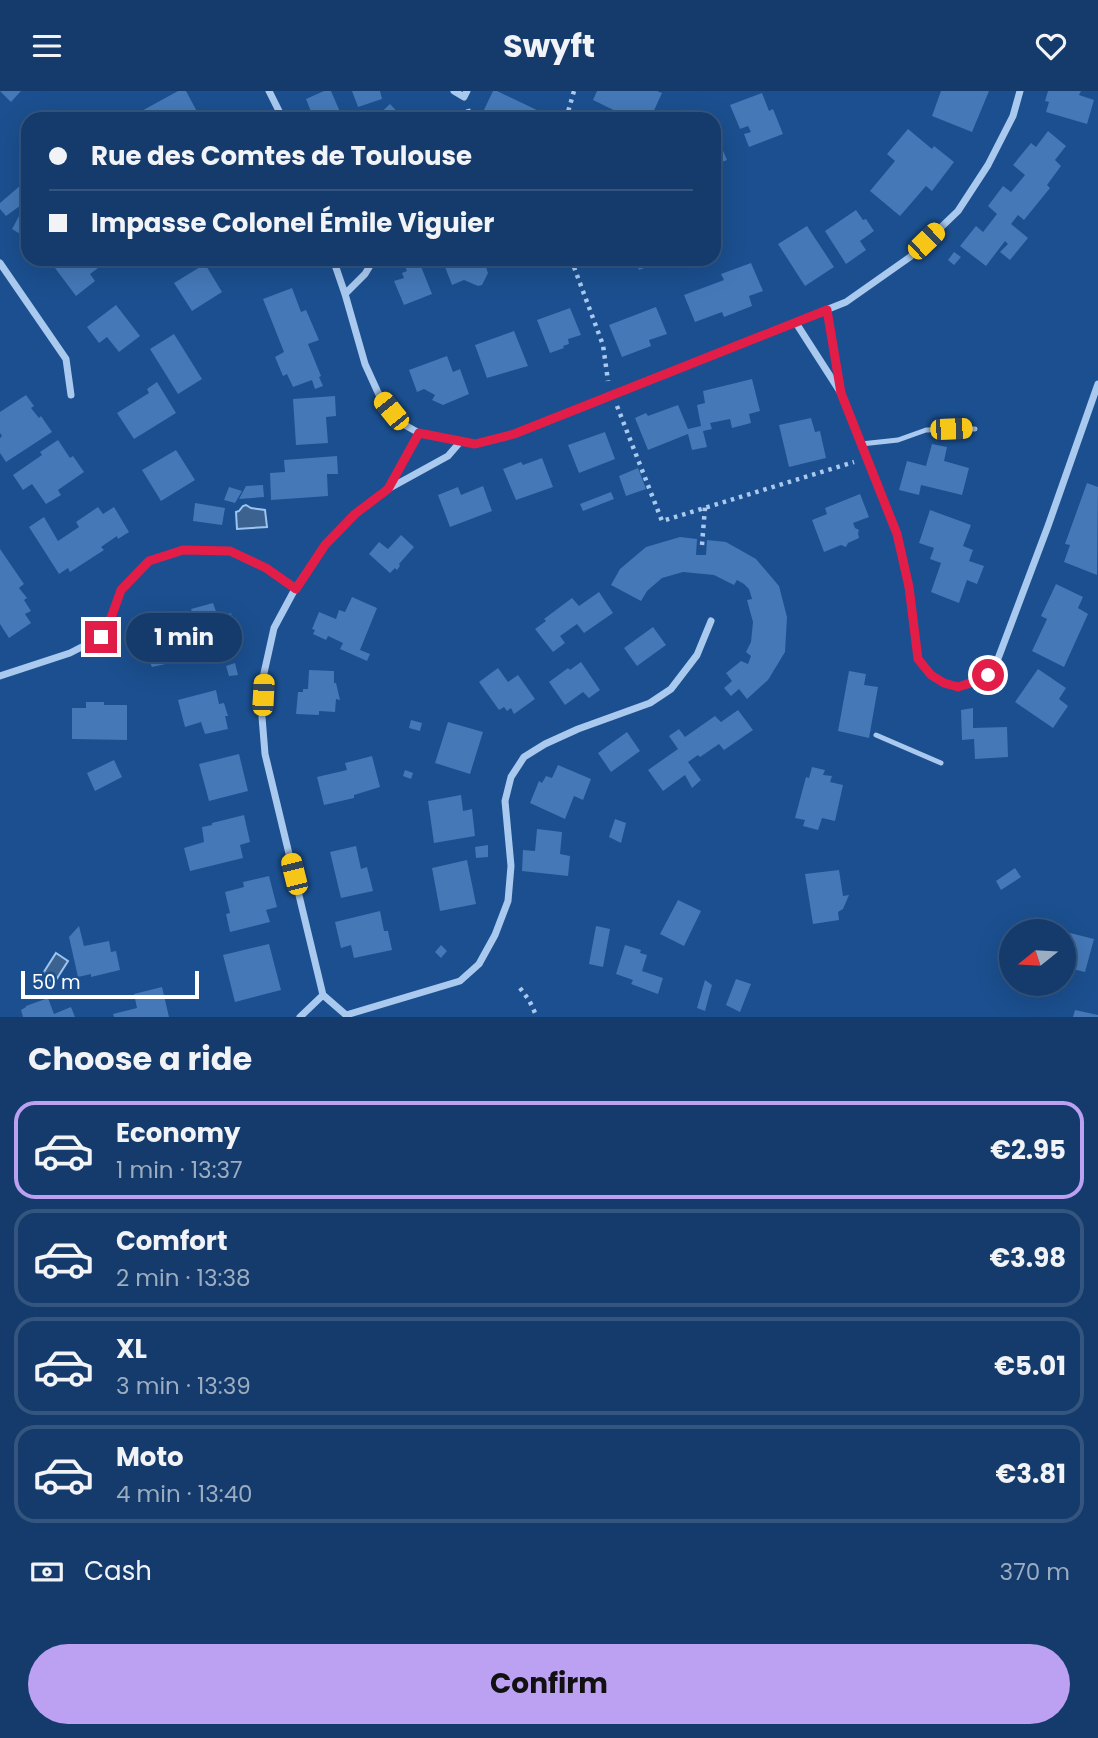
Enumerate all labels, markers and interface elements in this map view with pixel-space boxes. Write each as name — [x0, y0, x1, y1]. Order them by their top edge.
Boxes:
text: Swyft — [503, 23, 595, 68]
icon: menu — [28, 27, 66, 65]
icon: heart — [1032, 27, 1070, 65]
text: Rue des Comtes de Toulouse — [91, 138, 472, 174]
text: Impasse Colonel Émile Viguier — [91, 205, 495, 241]
car — [904, 219, 949, 263]
car — [370, 388, 413, 434]
car — [930, 418, 973, 440]
callout: 1 min — [126, 613, 241, 661]
route end — [85, 621, 117, 653]
text: 1 min — [154, 621, 214, 653]
route start — [972, 659, 1004, 691]
car — [252, 673, 275, 717]
car — [279, 851, 310, 897]
north arrow — [999, 919, 1076, 996]
map controls — [999, 919, 1076, 996]
scale bar — [21, 968, 200, 1000]
text: 50 m — [32, 969, 81, 996]
text: Choose a ride — [28, 1036, 252, 1081]
text: Economy — [116, 1115, 240, 1151]
icon: car — [32, 1119, 95, 1182]
text: €2.95 — [990, 1132, 1066, 1168]
text: 1 min · 13:37 — [116, 1154, 243, 1186]
text: Comfort — [116, 1223, 228, 1259]
icon: car — [32, 1227, 95, 1290]
text: €3.98 — [989, 1240, 1066, 1276]
text: 2 min · 13:38 — [116, 1262, 250, 1294]
text: XL — [116, 1331, 147, 1367]
icon: car — [32, 1335, 95, 1398]
text: €5.01 — [994, 1348, 1066, 1384]
text: 3 min · 13:39 — [116, 1370, 251, 1402]
text: Moto — [116, 1439, 184, 1475]
icon: car — [32, 1443, 95, 1506]
text: €3.81 — [996, 1456, 1066, 1492]
text: 4 min · 13:40 — [116, 1478, 253, 1510]
icon: cash — [28, 1553, 66, 1591]
text: Cash — [84, 1553, 152, 1589]
text: 370 m — [1000, 1556, 1070, 1588]
button: Confirm — [28, 1644, 1070, 1724]

